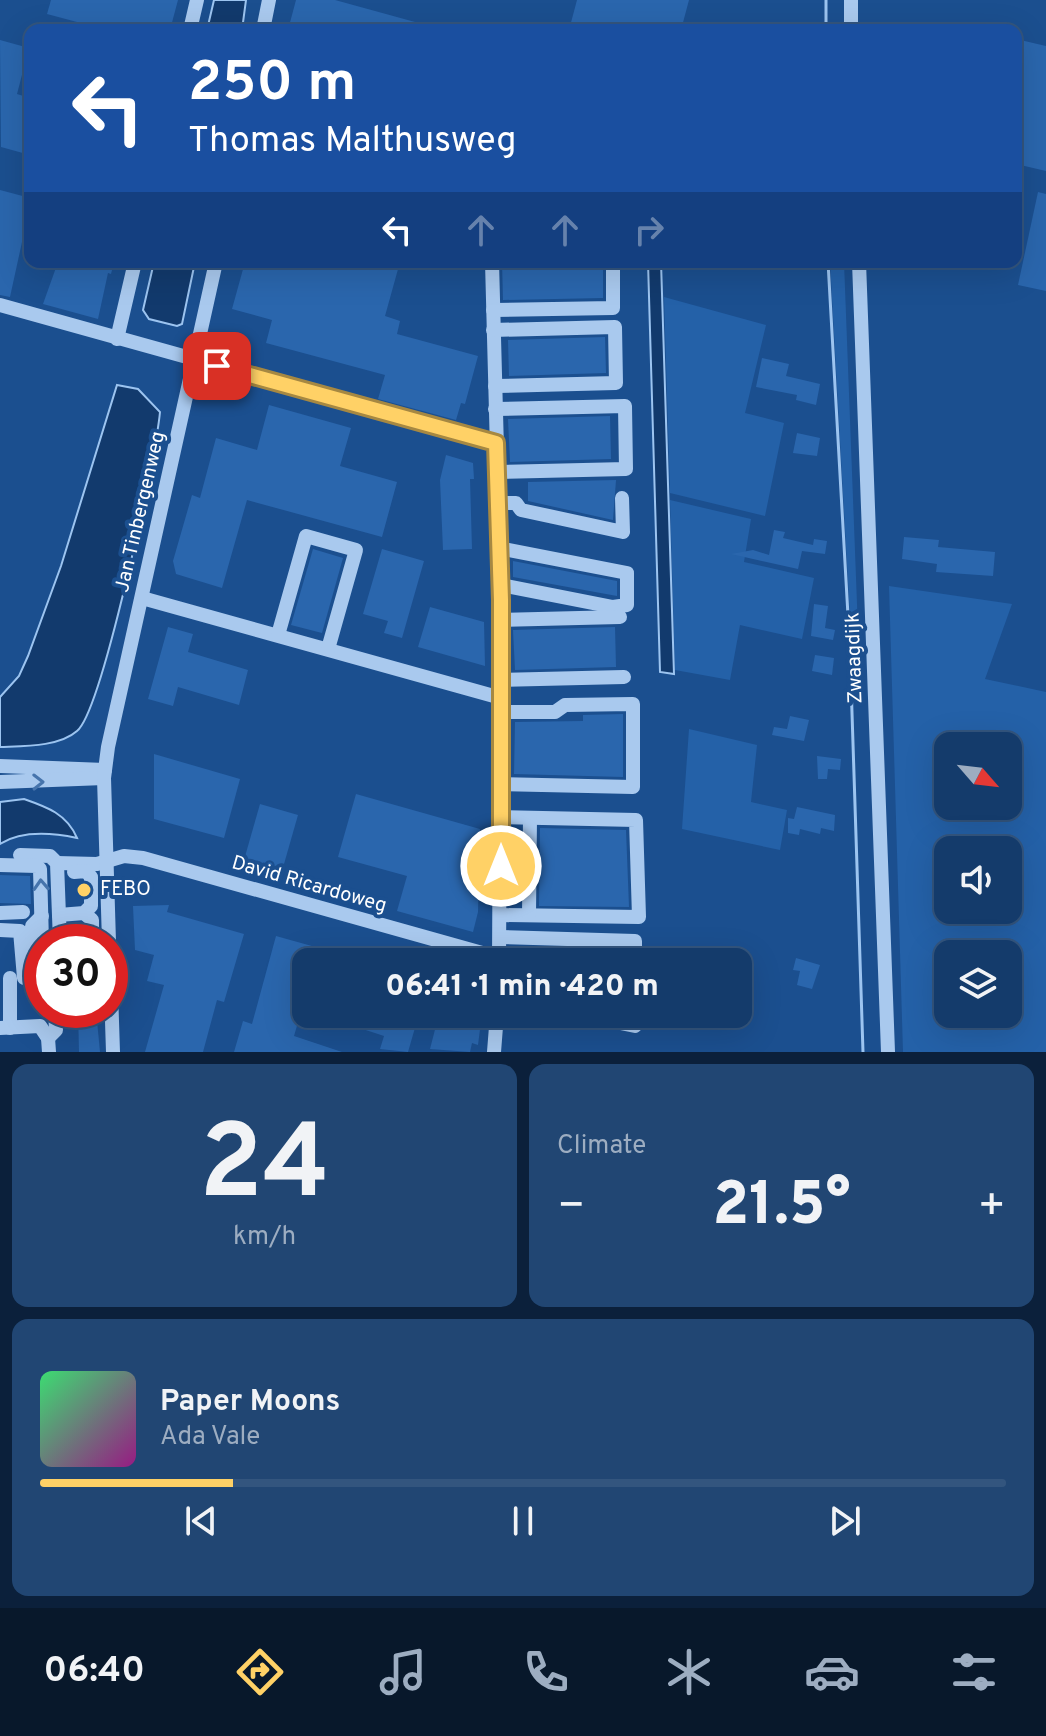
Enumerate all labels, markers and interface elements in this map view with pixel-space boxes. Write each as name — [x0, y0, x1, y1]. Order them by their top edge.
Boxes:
text: 250 m — [188, 50, 356, 120]
icon: left — [56, 56, 160, 160]
text: Thomas Malthusweg — [188, 119, 517, 165]
icon: left — [375, 208, 419, 252]
icon: ahead — [459, 208, 503, 252]
icon: ahead — [543, 208, 587, 252]
icon: right — [627, 208, 671, 252]
pin — [183, 332, 251, 400]
icon: arrive — [195, 344, 239, 388]
street label: Jan Tinbergenweg — [110, 429, 172, 595]
street label: Zwaagdijk — [840, 612, 870, 704]
north arrow — [934, 732, 1022, 820]
map controls — [934, 732, 1022, 1028]
one-way arrow — [32, 773, 45, 790]
position arrow — [459, 824, 543, 908]
button: sound — [934, 836, 1022, 924]
street label: David Ricardoweg — [229, 850, 389, 920]
place label: FEBO — [100, 877, 151, 903]
one-way arrow — [33, 878, 50, 891]
marker: FEBO — [75, 881, 93, 899]
speed limit sign: 30 — [24, 924, 128, 1028]
button: layers — [934, 940, 1022, 1028]
text: 06:41 · 1 min · 420 m — [385, 969, 659, 1006]
text: 24 — [199, 1103, 330, 1235]
text: Climate — [557, 1130, 646, 1163]
text: 21.5° — [712, 1170, 851, 1246]
text: − — [557, 1180, 585, 1236]
text: + — [978, 1180, 1006, 1236]
text: km/h — [233, 1221, 296, 1254]
text: Paper Moons — [160, 1384, 340, 1421]
text: Ada Vale — [160, 1421, 260, 1454]
icon: previous — [179, 1499, 223, 1543]
icon: pause — [501, 1499, 545, 1543]
icon: next — [823, 1499, 867, 1543]
icon: directions — [232, 1644, 288, 1700]
icon: music — [375, 1644, 431, 1700]
icon: phone — [518, 1644, 574, 1700]
icon: climate — [661, 1644, 717, 1700]
icon: car — [804, 1644, 860, 1700]
icon: filters — [946, 1644, 1002, 1700]
text: 06:40 — [43, 1649, 145, 1695]

